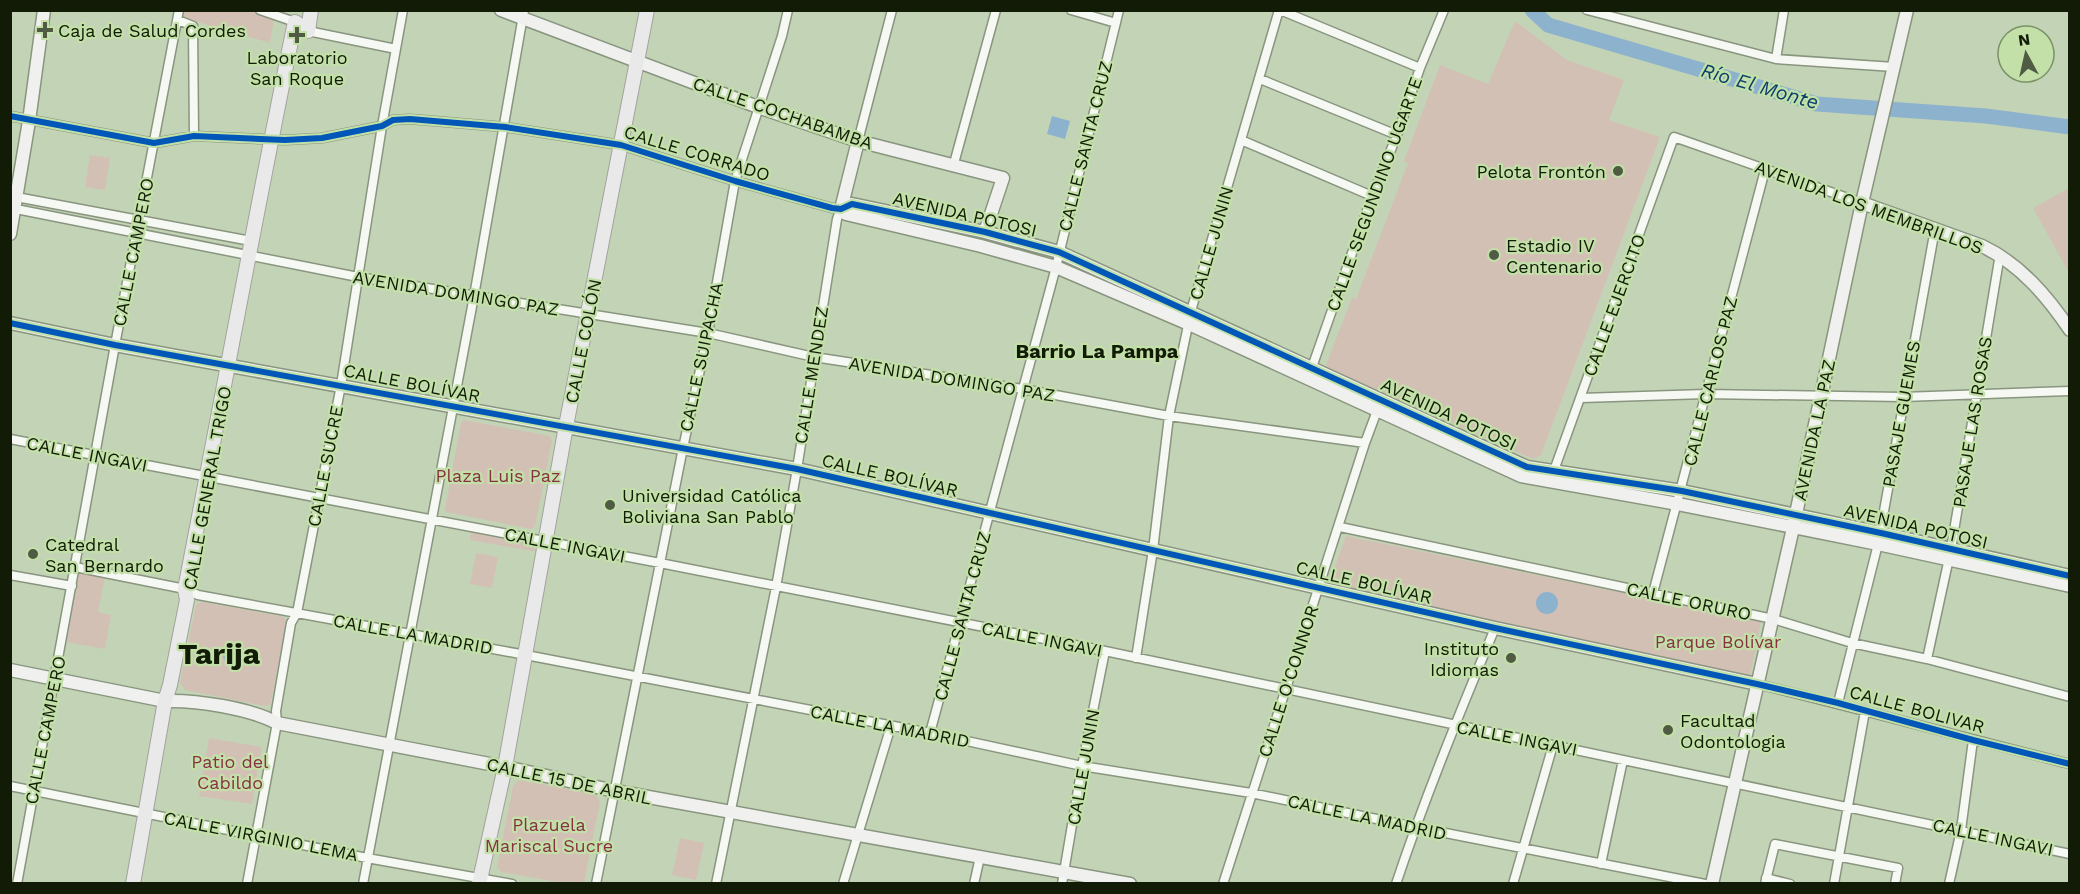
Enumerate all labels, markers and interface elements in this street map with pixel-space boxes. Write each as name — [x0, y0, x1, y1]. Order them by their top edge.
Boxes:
place label: Caja de Salud Cordes — [58, 20, 246, 41]
marker: Caja de Salud Cordes — [36, 21, 54, 39]
north arrow — [1996, 24, 2056, 84]
marker: Laboratorio San Roque — [288, 26, 306, 44]
text: N — [2017, 29, 2031, 50]
place label: Laboratorio San Roque — [246, 47, 348, 89]
water label: Río El Monte — [1699, 58, 1821, 114]
street label: CALLE SANTA CRUZ — [1054, 59, 1116, 233]
street label: CALLE COCHABAMBA — [690, 72, 876, 154]
street label: CALLE SEGUNDINO UGARTE — [1322, 74, 1426, 314]
street label: CALLE CORRADO — [622, 121, 772, 185]
street label: AVENIDA LOS MEMBRILLOS — [1752, 156, 1986, 258]
place label: Pelota Frontón — [1477, 161, 1606, 182]
marker: Pelota Frontón — [1611, 164, 1625, 178]
street label: CALLE CAMPERO — [108, 176, 158, 328]
street label: CALLE JUNIN — [1185, 184, 1237, 302]
street label: AVENIDA POTOSI — [891, 187, 1039, 241]
street label: CALLE EJERCITO — [1579, 231, 1649, 379]
place label: Estadio IV Centenario — [1506, 235, 1602, 277]
marker: Estadio IV Centenario — [1487, 248, 1501, 262]
street label: AVENIDA DOMINGO PAZ — [351, 266, 561, 320]
street label: CALLE COLÓN — [561, 277, 605, 405]
street label: CALLE SUIPACHA — [675, 280, 727, 434]
street label: CALLE CARLOS PAZ — [1679, 294, 1741, 468]
street label: CALLE MENDEZ — [790, 305, 832, 445]
street label: PASAJE LAS ROSAS — [1948, 335, 1996, 509]
district label: Barrio La Pampa — [1016, 339, 1179, 363]
street label: PASAJE GUEMES — [1878, 339, 1924, 489]
street label: AVENIDA DOMINGO PAZ — [847, 352, 1057, 406]
street label: AVENIDA LA PAZ — [1789, 358, 1839, 502]
street label: CALLE BOLÍVAR — [342, 359, 482, 407]
street label: AVENIDA POTOSI — [1378, 373, 1520, 455]
street label: CALLE GENERAL TRIGO — [179, 384, 235, 592]
street label: CALLE SUCRE — [303, 403, 347, 529]
street label: CALLE INGAVI — [25, 432, 149, 476]
street label: CALLE BOLÍVAR — [820, 449, 960, 501]
park label: Plaza Luis Paz — [435, 465, 561, 486]
place label: Universidad Católica Boliviana San Pablo — [622, 485, 802, 527]
marker: Universidad Católica Boliviana San Pablo — [603, 498, 617, 512]
street label: AVENIDA POTOSI — [1842, 499, 1990, 553]
street label: CALLE INGAVI — [503, 523, 627, 567]
street label: CALLE SANTA CRUZ — [929, 529, 995, 703]
place label: Catedral San Bernardo — [45, 534, 164, 576]
marker: Catedral San Bernardo — [26, 547, 40, 561]
street label: CALLE BOLÍVAR — [1294, 556, 1434, 608]
street label: CALLE ORURO — [1625, 578, 1753, 624]
street label: CALLE O'CONNOR — [1253, 602, 1323, 760]
street label: CALLE LA MADRID — [331, 610, 495, 658]
street label: CALLE INGAVI — [980, 617, 1104, 661]
park label: Parque Bolívar — [1655, 631, 1781, 652]
district label: Tarija — [178, 636, 261, 671]
place label: Instituto Idiomas — [1424, 638, 1499, 680]
marker: Instituto Idiomas — [1504, 651, 1518, 665]
street label: CALLE CAMPERO — [20, 654, 70, 806]
street label: CALLE BOLIVAR — [1847, 681, 1987, 737]
street label: CALLE LA MADRID — [809, 700, 971, 752]
street label: CALLE JUNIN — [1062, 707, 1104, 827]
place label: Facultad Odontologia — [1680, 710, 1786, 752]
street label: CALLE INGAVI — [1455, 716, 1579, 760]
marker: Facultad Odontologia — [1661, 723, 1675, 737]
park label: Patio del Cabildo — [191, 751, 269, 793]
street label: CALLE 15 DE ABRIL — [485, 753, 654, 809]
street label: CALLE LA MADRID — [1286, 790, 1448, 844]
street label: CALLE VIRGINIO LEMA — [162, 807, 360, 865]
park label: Plazuela Mariscal Sucre — [485, 814, 613, 856]
street label: CALLE INGAVI — [1931, 814, 2055, 860]

